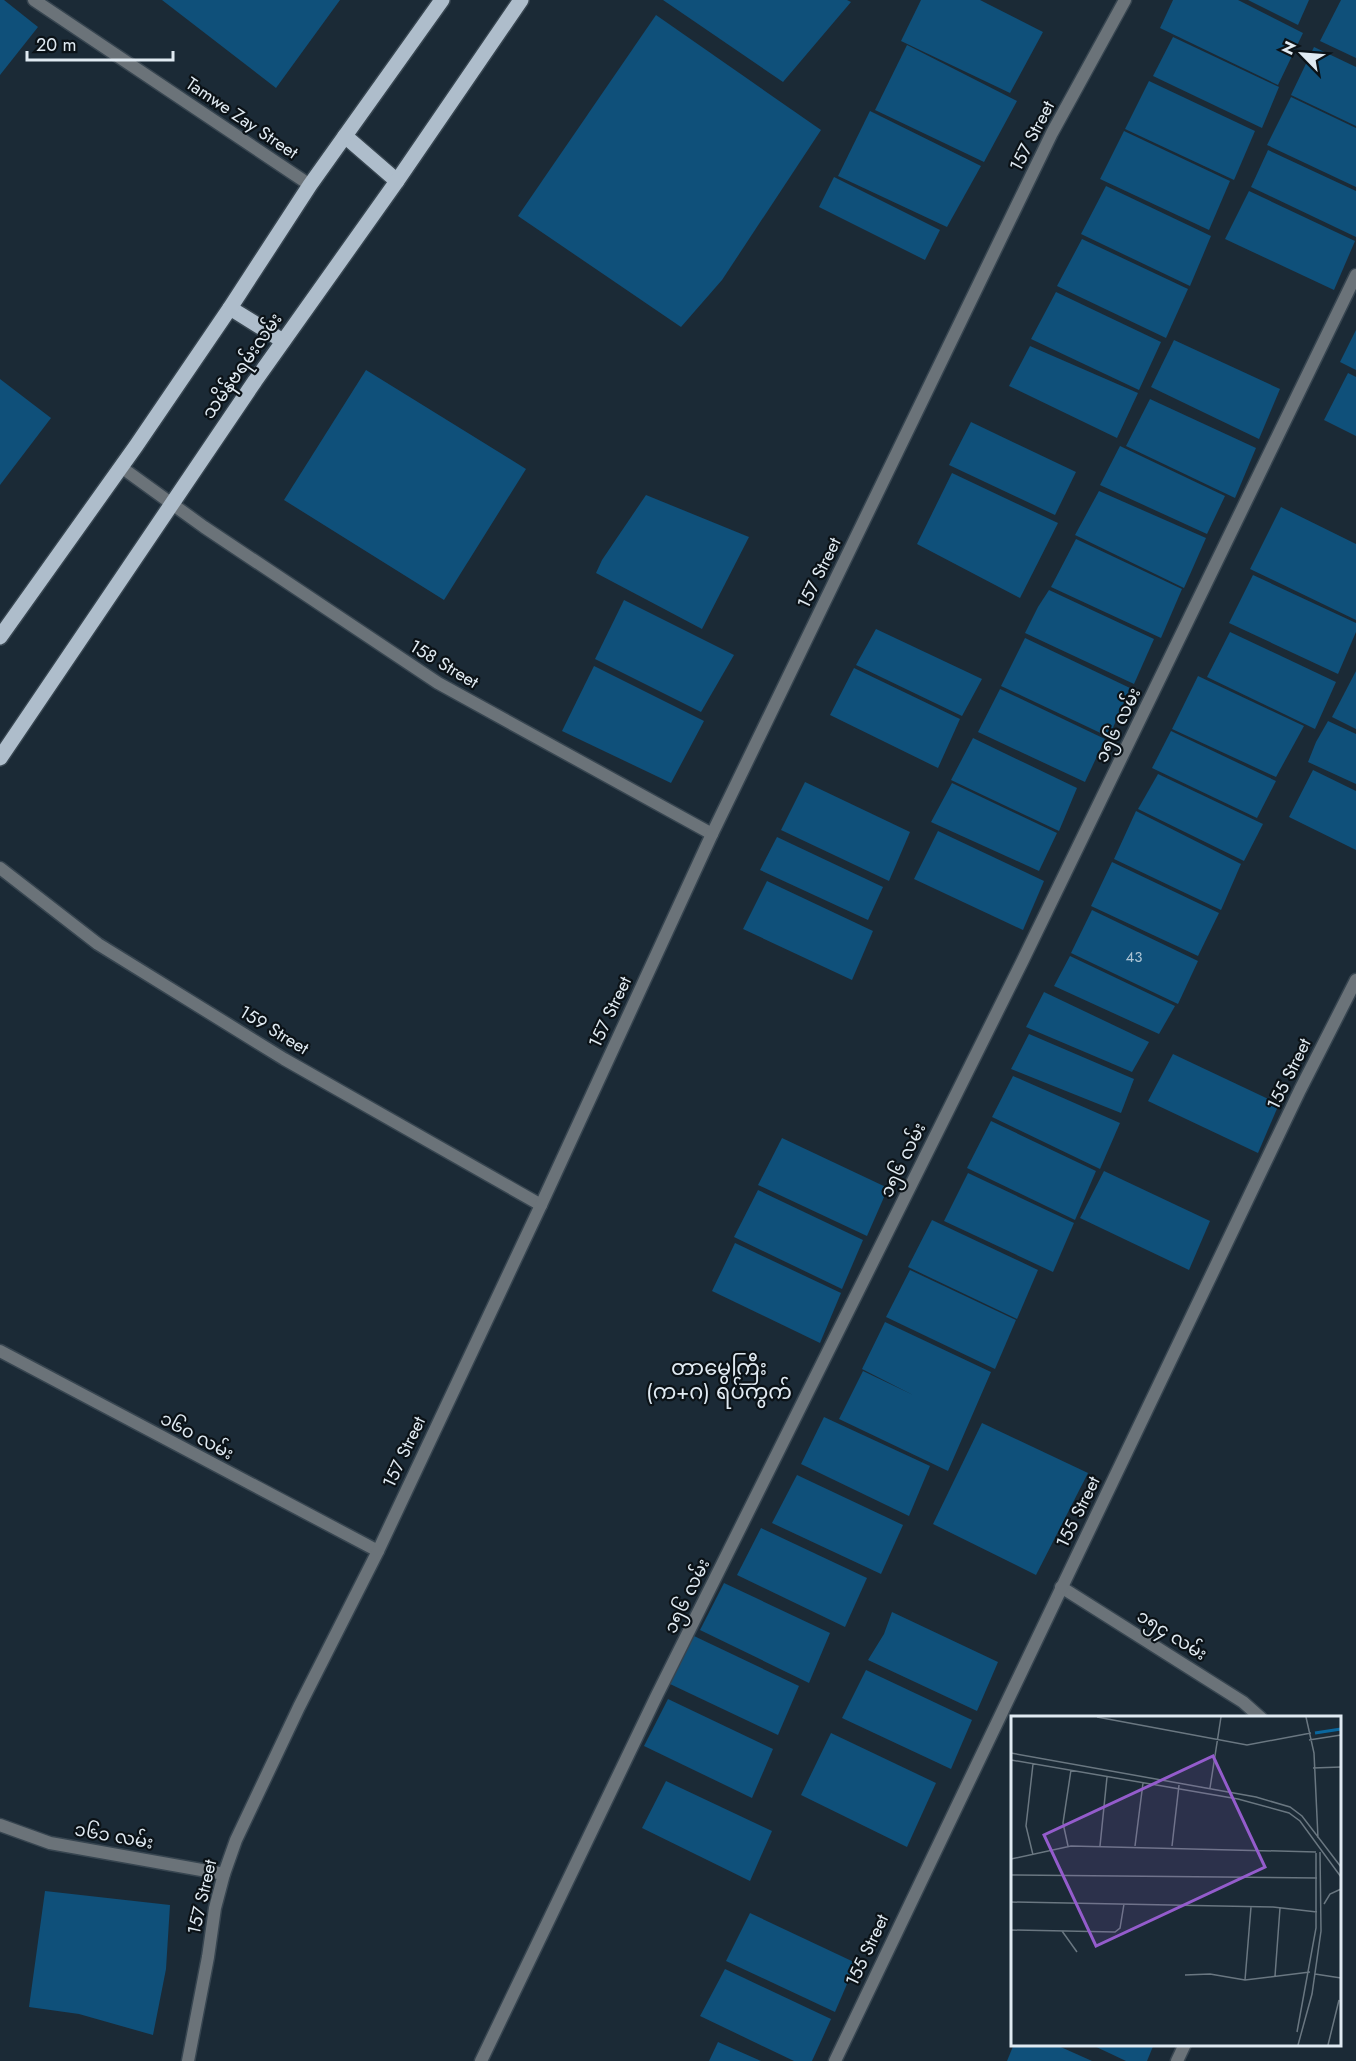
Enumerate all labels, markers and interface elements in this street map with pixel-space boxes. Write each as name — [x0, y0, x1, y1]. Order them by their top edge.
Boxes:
scale bar — [27, 24, 172, 62]
north arrow — [1272, 24, 1332, 84]
text: 20 m — [36, 32, 76, 58]
text: N — [1276, 37, 1302, 58]
street label: Tamwe Zay Street — [181, 71, 304, 166]
street label: 157 Street — [1003, 96, 1061, 176]
street label: သမိန်ဗရမ်းလမ်း — [195, 307, 290, 426]
street label: 157 Street — [791, 533, 848, 613]
street label: 158 Street — [405, 633, 484, 695]
street label: ၁၅၆ လမ်း — [1089, 683, 1149, 768]
house number: 43 — [1126, 946, 1142, 968]
street label: 157 Street — [582, 971, 638, 1052]
street label: 159 Street — [234, 999, 314, 1061]
street label: 155 Street — [1260, 1033, 1318, 1114]
street label: ၁၅၆ လမ်း — [874, 1118, 934, 1203]
district label: တာမွေကြီး (က+ဂ) ရပ်ကွက် — [646, 1352, 792, 1409]
street label: ၁၆၀ လမ်း — [156, 1406, 238, 1466]
street label: 157 Street — [376, 1411, 432, 1492]
street label: 155 Street — [1049, 1471, 1107, 1552]
street label: ၁၅၆ လမ်း — [658, 1554, 718, 1639]
street label: ၁၅၄ လမ်း — [1131, 1603, 1212, 1669]
inset map — [1011, 1716, 1341, 2046]
street label: ၁၆၁ လမ်း — [73, 1816, 155, 1856]
street label: 157 Street — [181, 1856, 223, 1937]
street label: 155 Street — [839, 1909, 895, 1990]

